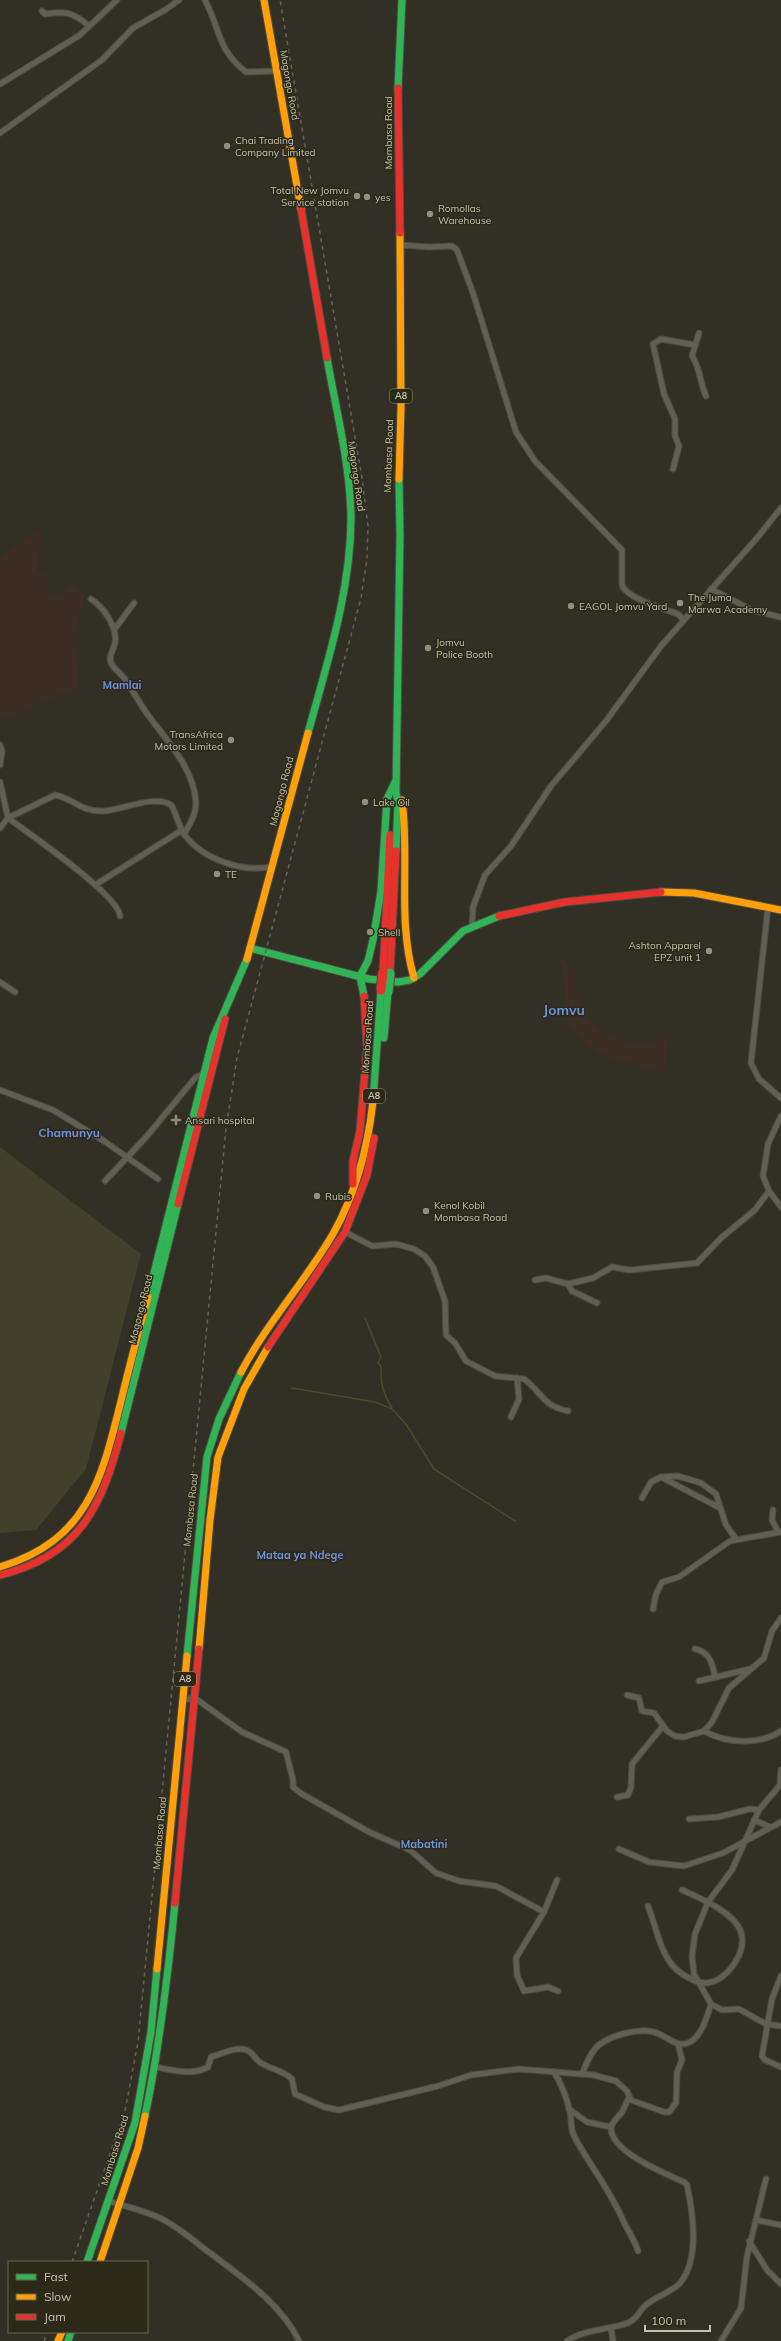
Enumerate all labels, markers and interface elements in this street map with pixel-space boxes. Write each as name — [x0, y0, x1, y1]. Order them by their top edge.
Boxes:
street label: Magongo Road — [277, 49, 302, 121]
street label: Mombasa Road — [382, 96, 395, 170]
place label: Chai Trading Company Limited — [235, 134, 316, 159]
marker: Chai Trading Company Limited — [222, 141, 232, 151]
place label: Total New Jomvu Service station — [271, 184, 349, 209]
marker: Total New Jomvu Service station — [352, 191, 362, 201]
place label: yes — [375, 191, 391, 204]
marker: yes — [362, 192, 372, 202]
place label: Romollas Warehouse — [438, 202, 491, 227]
marker: Romollas Warehouse — [425, 209, 435, 219]
road number: A8 — [390, 389, 412, 403]
street label: Mombasa Road — [381, 419, 396, 493]
street label: Magongo Road — [345, 440, 368, 512]
place label: The Juma Marwa Academy — [688, 591, 768, 616]
marker: The Juma Marwa Academy — [675, 598, 685, 608]
place label: EAGOL Jomvu Yard — [579, 600, 667, 613]
marker: EAGOL Jomvu Yard — [566, 601, 576, 611]
place label: Jomvu Police Booth — [436, 636, 493, 661]
marker: Jomvu Police Booth — [423, 643, 433, 653]
district label: Mamlai — [103, 678, 142, 692]
place label: TransAfrica Motors Limited — [155, 728, 223, 753]
marker: TransAfrica Motors Limited — [226, 735, 236, 745]
street label: Magongo Road — [267, 755, 296, 827]
place label: Lake Oil — [373, 796, 410, 809]
marker: Lake Oil — [360, 797, 370, 807]
place label: TE — [225, 868, 237, 881]
marker: TE — [212, 869, 222, 879]
place label: Shell — [378, 926, 400, 939]
marker: Shell — [365, 927, 375, 937]
place label: Ashton Apparel EPZ unit 1 — [629, 939, 701, 964]
marker: Ashton Apparel EPZ unit 1 — [704, 946, 714, 956]
street label: Mombasa Road — [358, 1000, 377, 1074]
district label: Jomvu — [543, 1001, 585, 1019]
road number: A8 — [363, 1089, 385, 1103]
marker: Ansari hospital — [170, 1114, 182, 1126]
place label: Ansari hospital — [185, 1114, 255, 1127]
district label: Chamunyu — [38, 1125, 100, 1140]
place label: Rubis — [325, 1190, 351, 1203]
marker: Rubis — [312, 1191, 322, 1201]
place label: Kenol Kobil Mombasa Road — [434, 1199, 507, 1224]
marker: Kenol Kobil Mombasa Road — [421, 1206, 431, 1216]
street label: Magongo Road — [126, 1273, 155, 1345]
street label: Mombasa Road — [180, 1473, 201, 1547]
district label: Mataa ya Ndege — [257, 1548, 343, 1562]
road number: A8 — [174, 1672, 196, 1686]
street label: Mombasa Road — [150, 1796, 169, 1870]
district label: Mabatini — [401, 1837, 447, 1851]
street label: Mombasa Road — [98, 2113, 131, 2187]
legend — [8, 2261, 148, 2333]
text: Fast — [44, 2269, 68, 2284]
text: Slow — [44, 2289, 72, 2304]
scale bar — [645, 2307, 710, 2333]
text: Jam — [44, 2309, 66, 2324]
text: 100 m — [651, 2313, 686, 2328]

